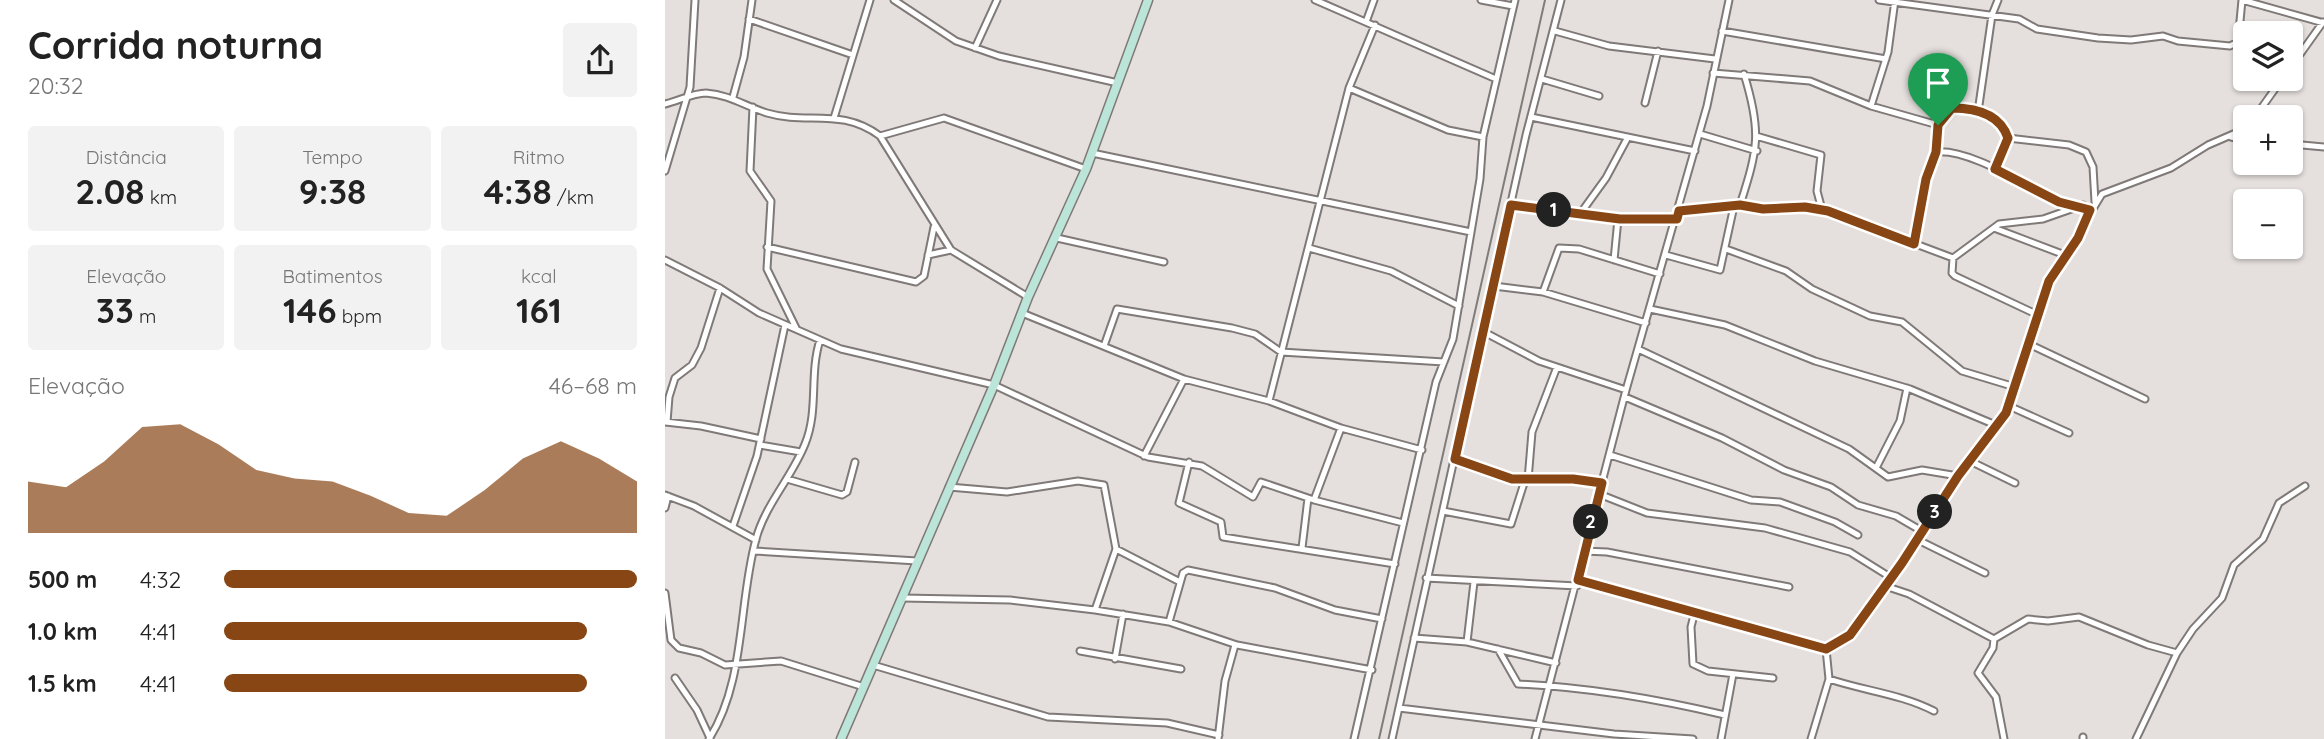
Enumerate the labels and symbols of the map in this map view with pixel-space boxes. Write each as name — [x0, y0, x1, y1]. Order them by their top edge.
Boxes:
pin — [1908, 53, 1968, 125]
pin: 1 — [1537, 192, 1571, 228]
pin: 3 — [1917, 494, 1953, 530]
pin: 2 — [1573, 504, 1609, 540]

